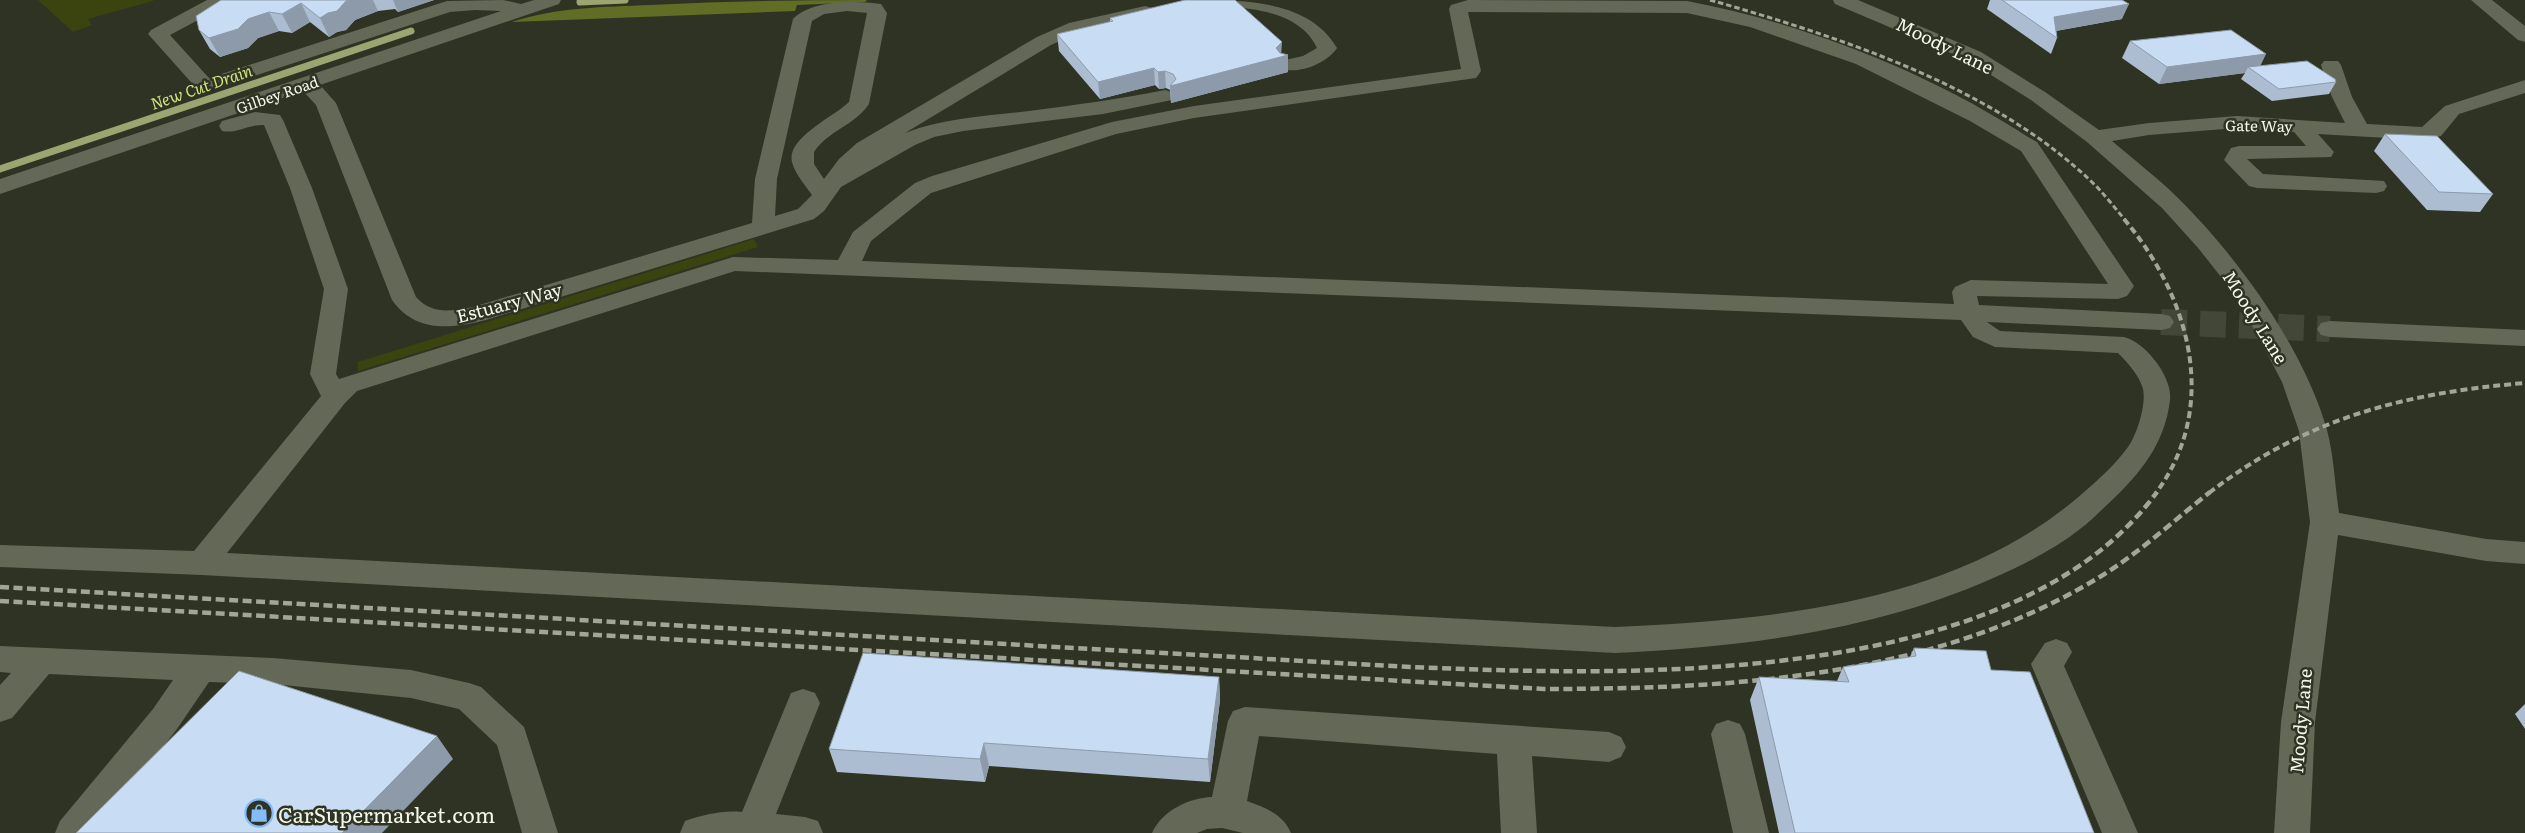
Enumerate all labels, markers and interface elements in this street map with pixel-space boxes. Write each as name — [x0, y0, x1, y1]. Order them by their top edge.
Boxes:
street label: Moody Lane — [1892, 10, 1998, 80]
water label: New Cut Drain — [147, 57, 256, 115]
street label: Gilbey Road — [233, 69, 321, 119]
street label: Gate Way — [2225, 113, 2293, 137]
street label: Moody Lane — [2217, 265, 2295, 369]
street label: Estuary Way — [453, 275, 565, 329]
street label: Moody Lane — [2282, 667, 2318, 775]
shop icon: CarSupermarket.com — [244, 798, 274, 828]
place label: CarSupermarket.com — [278, 798, 495, 829]

